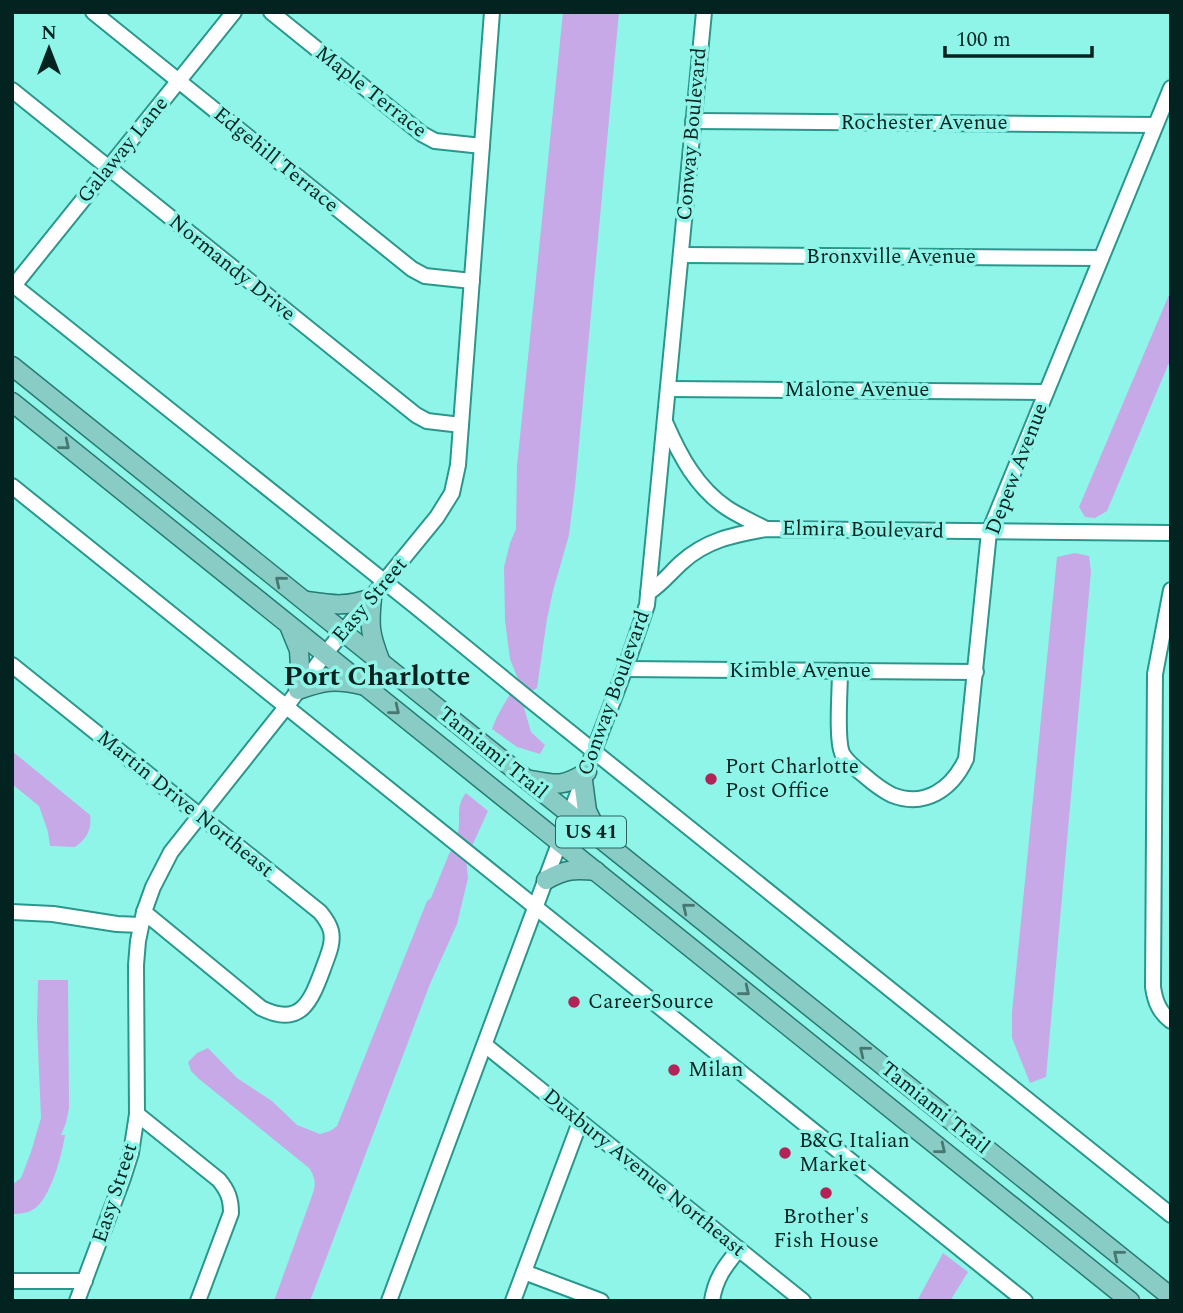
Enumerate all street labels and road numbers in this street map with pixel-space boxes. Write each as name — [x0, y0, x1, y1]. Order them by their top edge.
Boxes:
street label: Maple Terrace — [308, 38, 434, 146]
street label: Conway Boulevard — [668, 46, 716, 222]
street label: Galaway Lane — [70, 89, 176, 211]
street label: Edgehill Terrace — [206, 99, 346, 221]
street label: Rochester Avenue — [840, 107, 1008, 139]
street label: Normandy Drive — [162, 207, 302, 329]
street label: Bronxville Avenue — [806, 241, 976, 273]
street label: Malone Avenue — [785, 374, 929, 406]
street label: Depew Avenue — [977, 398, 1057, 540]
street label: Elmira Boulevard — [782, 513, 944, 547]
street label: Easy Street — [324, 550, 416, 650]
street label: Conway Boulevard — [569, 606, 659, 780]
street label: Kimble Avenue — [729, 655, 871, 687]
street label: Tamiami Trail — [431, 699, 555, 807]
street label: Martin Drive Northeast — [89, 722, 281, 886]
road number: US 41 — [556, 817, 626, 848]
street label: Tamiami Trail — [873, 1054, 997, 1162]
street label: Duxbury Avenue Northeast — [536, 1081, 752, 1265]
street label: Easy Street — [84, 1139, 146, 1247]

